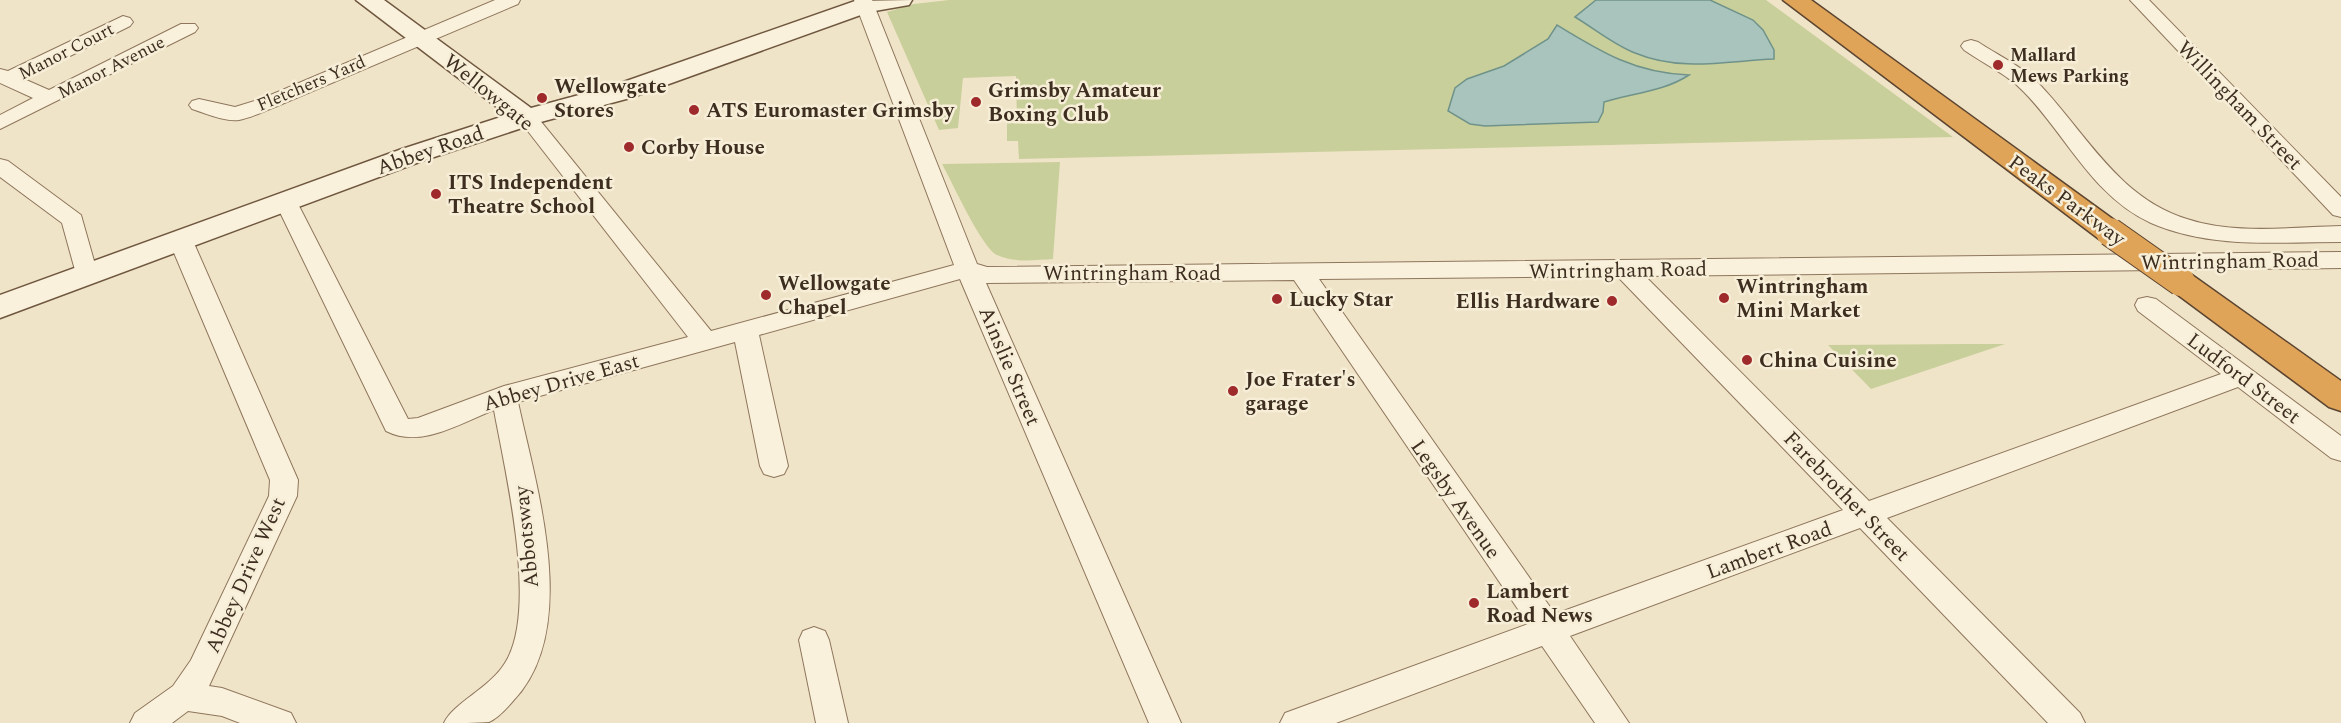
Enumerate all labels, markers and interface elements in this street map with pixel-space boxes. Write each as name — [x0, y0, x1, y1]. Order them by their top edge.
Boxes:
street label: Manor Court — [14, 16, 119, 87]
street label: Manor Avenue — [53, 29, 170, 106]
street label: Willingham Street — [2169, 33, 2310, 178]
place label: Mallard Mews Parking — [2010, 42, 2129, 90]
street label: Wellowgate — [436, 46, 541, 139]
street label: Fletchers Yard — [253, 48, 370, 119]
marker: Mallard Mews Parking — [1991, 58, 2005, 72]
place label: Wellowgate Stores — [554, 71, 667, 127]
place label: Grimsby Amateur Boxing Club — [988, 75, 1161, 131]
marker: Wellowgate Stores — [535, 91, 549, 105]
place label: ATS Euromaster Grimsby — [706, 95, 955, 127]
marker: Grimsby Amateur Boxing Club — [969, 95, 983, 109]
marker: ATS Euromaster Grimsby — [687, 103, 701, 117]
street label: Abbey Road — [372, 118, 488, 184]
place label: Corby House — [641, 132, 765, 164]
marker: Corby House — [622, 140, 636, 154]
street label: Peaks Parkway — [2001, 147, 2133, 255]
place label: ITS Independent Theatre School — [448, 167, 613, 223]
marker: ITS Independent Theatre School — [429, 187, 443, 201]
street label: Wintringham Road — [2141, 244, 2319, 280]
street label: Wintringham Road — [1529, 253, 1707, 289]
street label: Wintringham Road — [1043, 258, 1221, 290]
place label: Wellowgate Chapel — [778, 268, 891, 324]
place label: Wintringham Mini Market — [1736, 271, 1869, 327]
place label: Lucky Star — [1289, 284, 1393, 316]
place label: Ellis Hardware — [1456, 286, 1600, 318]
marker: Wellowgate Chapel — [759, 288, 773, 302]
marker: Wintringham Mini Market — [1717, 291, 1731, 305]
marker: Lucky Star — [1270, 292, 1284, 306]
marker: Ellis Hardware — [1605, 294, 1619, 308]
street label: Ainslie Street — [970, 302, 1049, 431]
street label: Ludford Street — [2180, 325, 2307, 432]
street label: Abbey Drive East — [479, 345, 643, 421]
place label: China Cuisine — [1759, 345, 1897, 377]
marker: China Cuisine — [1740, 353, 1754, 367]
place label: Joe Frater's garage — [1245, 364, 1356, 420]
marker: Joe Frater's garage — [1226, 384, 1240, 398]
street label: Farebrother Street — [1775, 424, 1917, 569]
street label: Legsby Avenue — [1402, 433, 1508, 566]
street label: Abbotsway — [506, 483, 548, 590]
street label: Abbey Drive West — [197, 492, 295, 659]
street label: Lambert Road — [1702, 513, 1837, 589]
place label: Lambert Road News — [1486, 576, 1593, 632]
marker: Lambert Road News — [1467, 596, 1481, 610]

